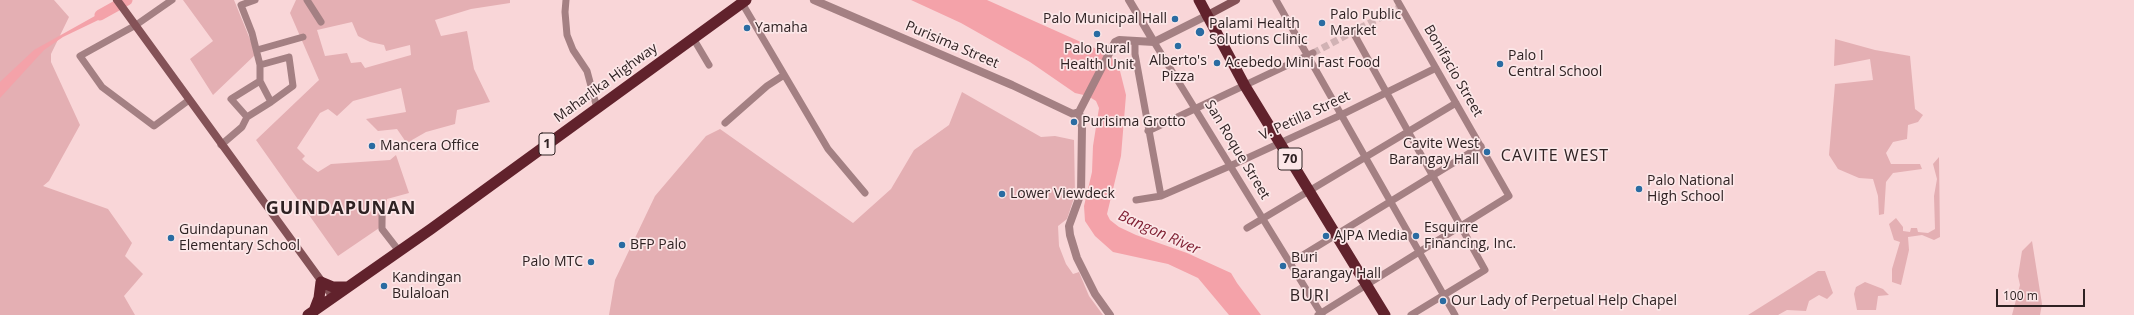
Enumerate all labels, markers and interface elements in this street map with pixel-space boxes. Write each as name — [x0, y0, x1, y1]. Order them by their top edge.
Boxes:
place label: Palo Public Market — [1330, 7, 1401, 40]
place label: Palo Municipal Hall — [1043, 11, 1167, 27]
marker: Palo Municipal Hall — [1170, 14, 1180, 24]
place label: Palami Health Solutions Clinic — [1209, 16, 1308, 48]
street label: Purisima Street — [903, 18, 1001, 72]
marker: Palo Public Market — [1317, 18, 1327, 28]
place label: Yamaha — [755, 20, 808, 36]
street label: Bonifacio Street — [1420, 22, 1486, 120]
marker: Yamaha — [742, 23, 752, 33]
marker: Palami Health Solutions Clinic — [1194, 26, 1206, 38]
marker: Palo Rural Health Unit — [1092, 29, 1102, 39]
street label: Maharlika Highway — [551, 40, 661, 126]
place label: Palo Rural Health Unit — [1060, 41, 1134, 74]
marker: Alberto's Pizza — [1173, 41, 1183, 51]
place label: Palo I Central School — [1508, 48, 1602, 80]
place label: Alberto's Pizza — [1149, 53, 1207, 86]
place label: Acebedo Mini Fast Food — [1225, 55, 1380, 71]
marker: Acebedo Mini Fast Food — [1212, 58, 1222, 68]
marker: Palo I Central School — [1495, 59, 1505, 69]
street label: V. Petilla Street — [1257, 88, 1353, 144]
street label: San Roque Street — [1201, 97, 1273, 203]
place label: Purisima Grotto — [1082, 114, 1186, 130]
marker: Purisima Grotto — [1069, 117, 1079, 127]
road number: 1 — [539, 133, 555, 155]
place label: Cavite West Barangay Hall — [1389, 136, 1479, 168]
place label: Mancera Office — [380, 138, 479, 154]
marker: Mancera Office — [367, 141, 377, 151]
district label: CAVITE WEST — [1501, 146, 1609, 166]
marker: Cavite West Barangay Hall — [1482, 147, 1492, 157]
road number: 70 — [1278, 148, 1302, 170]
place label: Palo National High School — [1647, 173, 1734, 206]
marker: Palo National High School — [1634, 184, 1644, 194]
place label: Lower Viewdeck — [1010, 186, 1115, 202]
marker: Lower Viewdeck — [997, 189, 1007, 199]
district label: GUINDAPUNAN — [266, 198, 416, 220]
water label: Bangon River — [1115, 207, 1203, 259]
place label: Esquirre Financing, Inc. — [1424, 220, 1516, 252]
place label: Guindapunan Elementary School — [179, 222, 300, 254]
place label: AJPA Media — [1334, 228, 1408, 244]
marker: AJPA Media — [1321, 231, 1331, 241]
marker: Esquirre Financing, Inc. — [1411, 231, 1421, 241]
marker: Guindapunan Elementary School — [166, 233, 176, 243]
place label: BFP Palo — [630, 237, 686, 253]
marker: BFP Palo — [617, 240, 627, 250]
place label: Buri Barangay Hall — [1291, 250, 1381, 282]
place label: Palo MTC — [522, 254, 583, 270]
marker: Palo MTC — [586, 257, 596, 267]
marker: Buri Barangay Hall — [1278, 261, 1288, 271]
place label: Kandingan Bulaloan — [392, 270, 462, 302]
marker: Kandingan Bulaloan — [379, 281, 389, 291]
scale bar — [1998, 281, 2087, 307]
district label: BURI — [1290, 286, 1330, 306]
text: 100 m — [2003, 287, 2038, 304]
place label: Our Lady of Perpetual Help Chapel — [1451, 293, 1677, 309]
marker: Our Lady of Perpetual Help Chapel — [1438, 296, 1448, 306]

